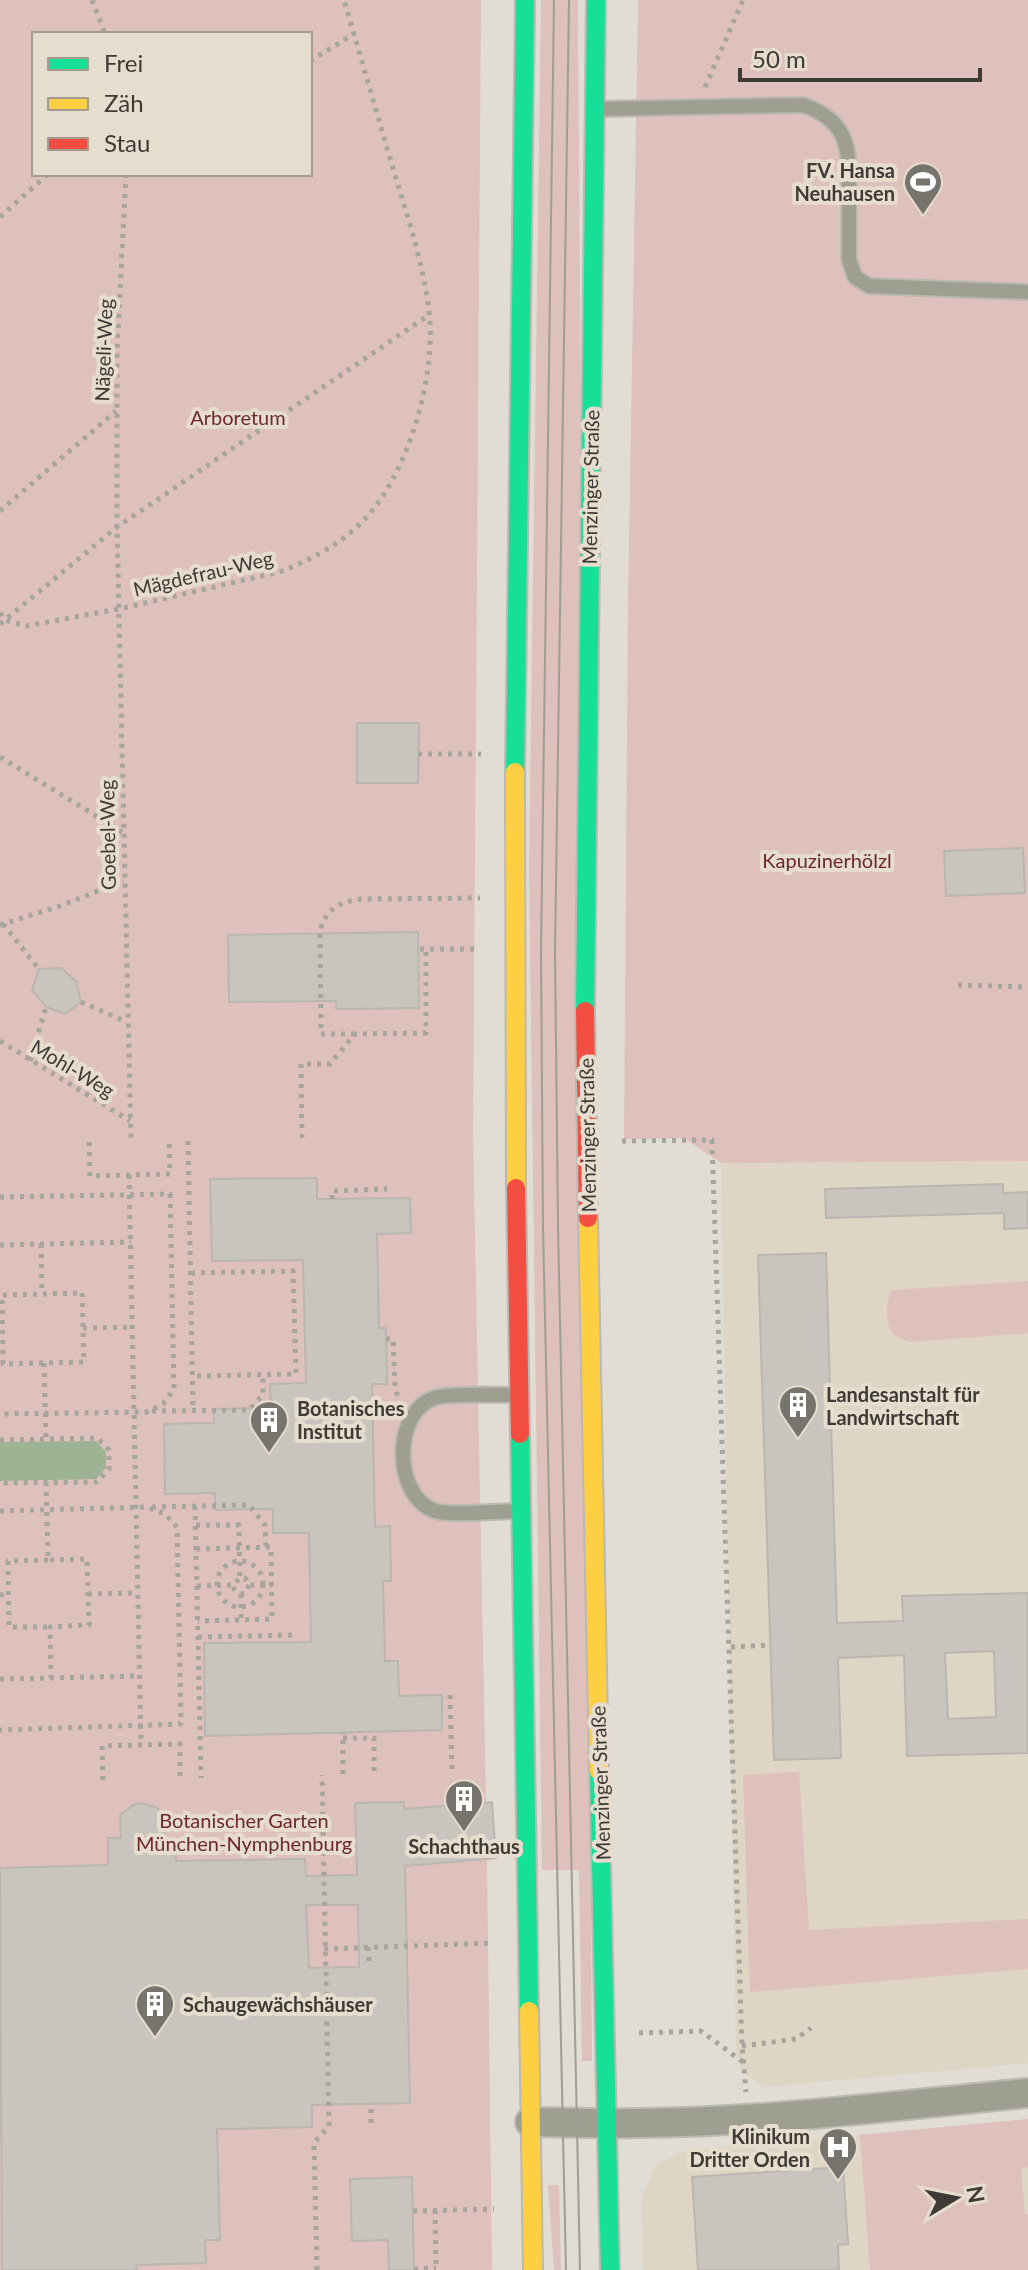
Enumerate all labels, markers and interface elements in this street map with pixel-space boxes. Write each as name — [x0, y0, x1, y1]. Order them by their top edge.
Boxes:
legend — [32, 32, 312, 176]
scale bar — [740, 32, 980, 82]
text: 50 m — [752, 44, 806, 73]
text: Frei — [104, 48, 143, 77]
text: Zäh — [104, 88, 144, 117]
text: Stau — [104, 128, 150, 157]
place label: FV. Hansa Neuhausen — [794, 158, 895, 205]
sports icon: FV. Hansa Neuhausen — [902, 161, 944, 216]
street label: Nägeli-Weg — [89, 298, 117, 402]
park label: Arboretum — [190, 405, 286, 429]
street label: Menzinger Straße — [577, 410, 603, 564]
street label: Mägdefrau-Weg — [131, 545, 275, 601]
street label: Goebel-Weg — [94, 780, 120, 890]
park label: Kapuzinerhölzl — [762, 848, 892, 872]
street label: Mohl-Weg — [27, 1034, 119, 1102]
street label: Menzinger Straße — [574, 1058, 600, 1212]
place label: Landesanstalt für Landwirtschaft — [826, 1382, 980, 1429]
building icon: Landesanstalt für Landwirtschaft — [777, 1384, 819, 1439]
place label: Botanisches Institut — [297, 1396, 405, 1443]
building icon: Botanisches Institut — [248, 1399, 290, 1454]
street label: Menzinger Straße — [585, 1705, 615, 1861]
building icon: Schachthaus — [443, 1778, 485, 1833]
park label: Botanischer Garten München-Nymphenburg — [136, 1808, 352, 1855]
place label: Schachthaus — [408, 1834, 520, 1858]
building icon: Schaugewächshäuser — [134, 1983, 176, 2038]
place label: Schaugewächshäuser — [183, 1992, 373, 2016]
place label: Klinikum Dritter Orden — [689, 2124, 810, 2171]
hospital icon: Klinikum Dritter Orden — [817, 2126, 859, 2181]
north arrow — [916, 2158, 996, 2238]
text: N — [961, 2184, 991, 2205]

